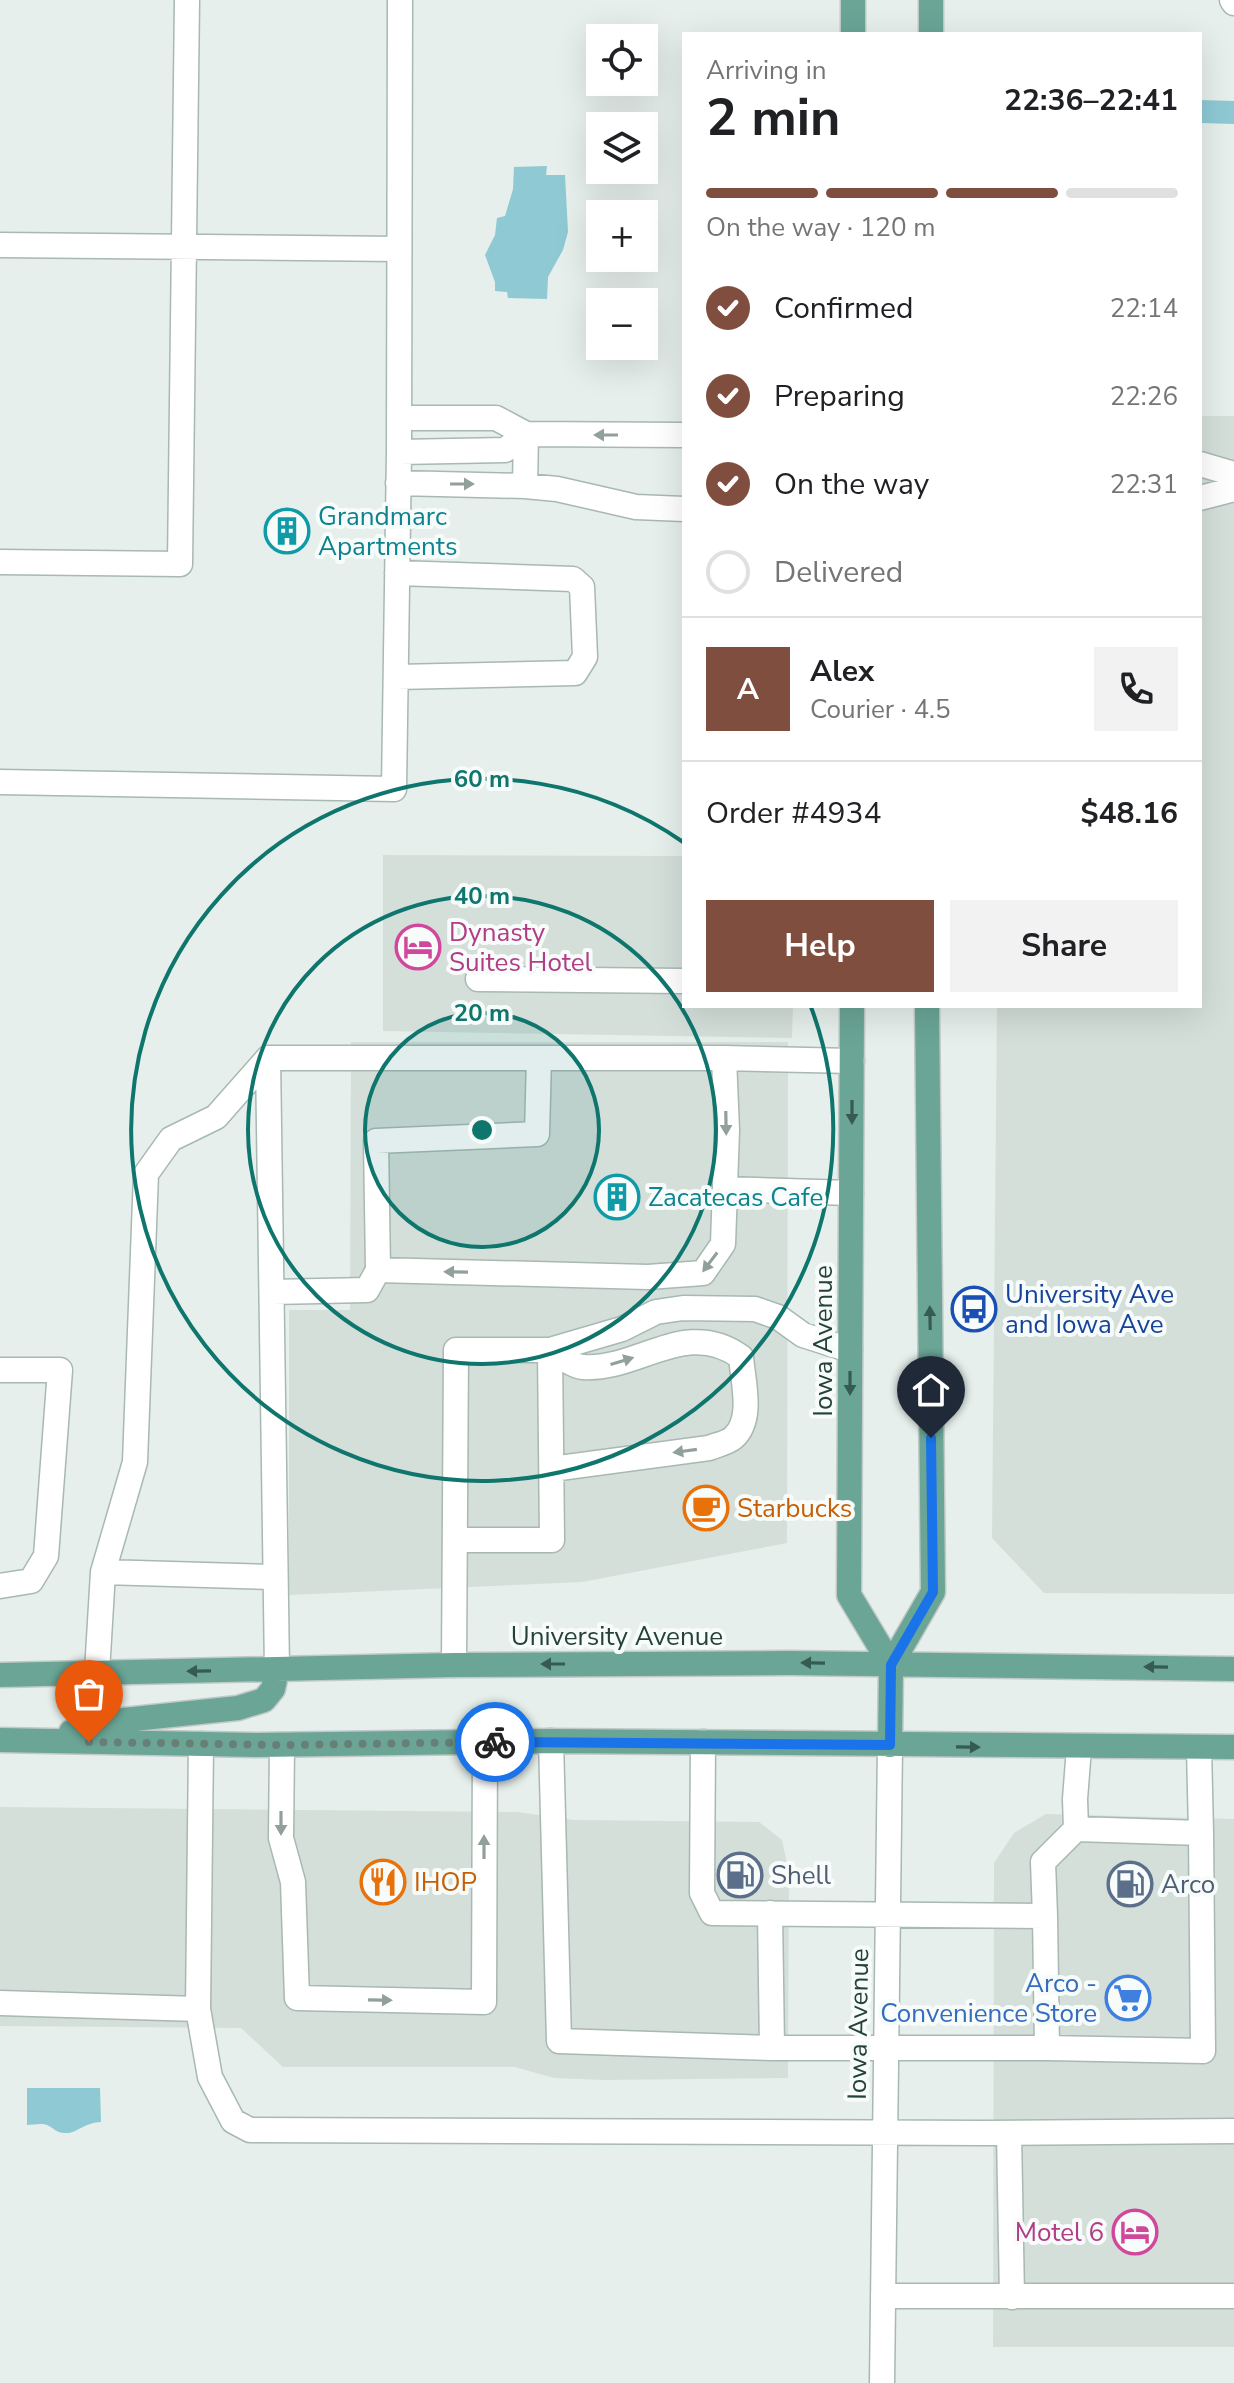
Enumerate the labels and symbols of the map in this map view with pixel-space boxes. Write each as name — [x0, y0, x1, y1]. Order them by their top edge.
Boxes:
one-way arrow — [593, 429, 618, 441]
one-way arrow — [450, 478, 475, 490]
place label: Grandmarc Apartments — [318, 499, 457, 564]
building icon: Grandmarc Apartments — [263, 507, 311, 555]
text: 60 m — [454, 763, 510, 795]
text: 40 m — [454, 880, 510, 912]
place label: Dynasty Suites Hotel — [449, 915, 593, 980]
hotel icon: Dynasty Suites Hotel — [394, 923, 442, 971]
text: 20 m — [454, 997, 510, 1029]
one-way arrow — [846, 1100, 858, 1125]
one-way arrow — [720, 1111, 733, 1136]
centre of rings — [468, 1116, 496, 1144]
building icon: Zacatecas Cafe — [593, 1173, 641, 1221]
place label: Zacatecas Cafe — [648, 1180, 823, 1215]
one-way arrow — [702, 1251, 718, 1273]
street label: Iowa Avenue — [806, 1265, 841, 1417]
one-way arrow — [443, 1266, 468, 1278]
place label: University Ave and Iowa Ave — [1005, 1277, 1174, 1342]
bus stop icon: University Ave and Iowa Ave — [950, 1285, 998, 1333]
one-way arrow — [924, 1305, 936, 1330]
one-way arrow — [611, 1354, 635, 1367]
pin — [897, 1356, 965, 1438]
one-way arrow — [844, 1371, 856, 1396]
one-way arrow — [672, 1445, 697, 1458]
cafe icon: Starbucks — [682, 1484, 730, 1532]
place label: Starbucks — [737, 1491, 852, 1526]
street label: University Avenue — [511, 1619, 723, 1654]
one-way arrow — [800, 1657, 825, 1670]
one-way arrow — [540, 1658, 565, 1670]
pin — [55, 1660, 123, 1742]
one-way arrow — [1143, 1661, 1168, 1674]
one-way arrow — [186, 1665, 211, 1677]
courier — [455, 1702, 535, 1782]
one-way arrow — [956, 1740, 981, 1753]
one-way arrow — [275, 1811, 287, 1836]
one-way arrow — [478, 1834, 490, 1859]
fuel station icon: Shell — [716, 1851, 764, 1899]
restaurant icon: IHOP — [359, 1858, 407, 1906]
place label: Shell — [771, 1858, 831, 1893]
fuel station icon: Arco — [1106, 1860, 1154, 1908]
place label: IHOP — [414, 1865, 477, 1900]
place label: Arco — [1161, 1867, 1215, 1902]
street label: Iowa Avenue — [840, 1948, 877, 2100]
place label: Arco - Convenience Store — [880, 1966, 1097, 2031]
supermarket icon: Arco - Convenience Store — [1104, 1974, 1152, 2022]
one-way arrow — [368, 1994, 393, 2006]
hotel icon: Motel 6 — [1111, 2208, 1159, 2256]
place label: Motel 6 — [1015, 2215, 1104, 2250]

